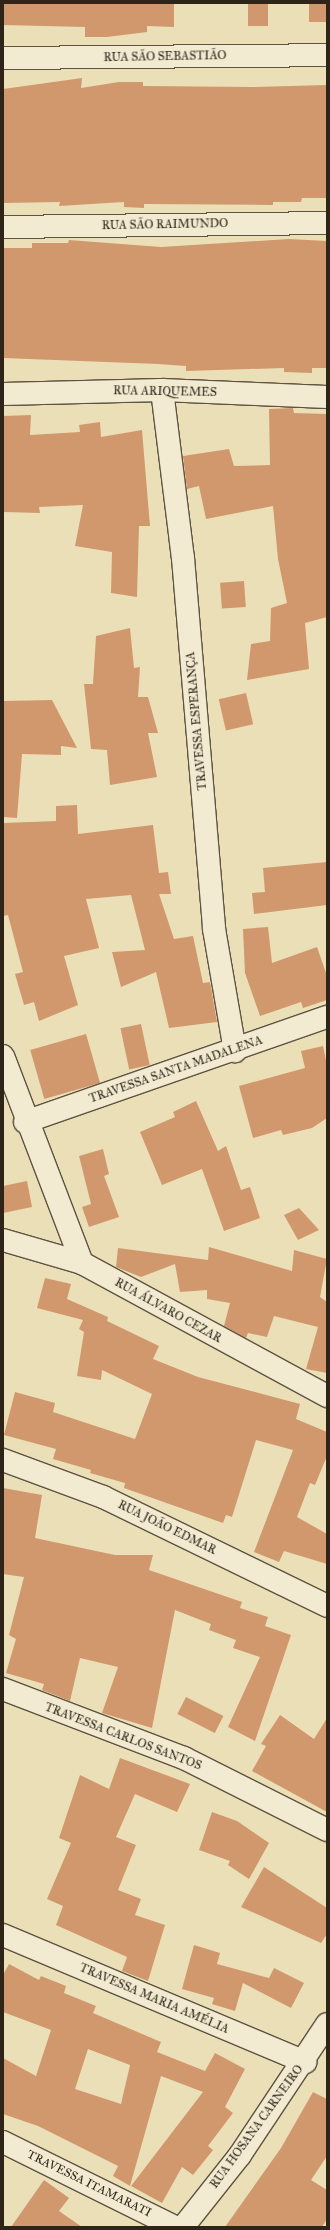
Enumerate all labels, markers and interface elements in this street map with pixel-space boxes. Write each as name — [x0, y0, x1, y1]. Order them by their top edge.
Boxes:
street label: RUA SÃO SEBASTIÃO — [103, 49, 227, 65]
street label: RUA SÃO RAIMUNDO — [102, 217, 228, 233]
street label: RUA ARIQUEMES — [113, 384, 217, 400]
street label: TRAVESSA ESPERANÇA — [184, 651, 210, 791]
street label: TRAVESSA SANTA MADALENA — [87, 1033, 265, 1107]
street label: RUA ÁLVARO CEZAR — [112, 1276, 224, 1346]
street label: RUA JOÃO EDMAR — [115, 1498, 219, 1558]
street label: TRAVESSA CARLOS SANTOS — [43, 1700, 203, 1774]
street label: TRAVESSA MARIA AMÉLIA — [77, 1961, 231, 2037]
street label: RUA HOSANA CARNEIRO — [207, 2063, 307, 2191]
street label: TRAVESSA ITAMARATI — [24, 2148, 154, 2220]

